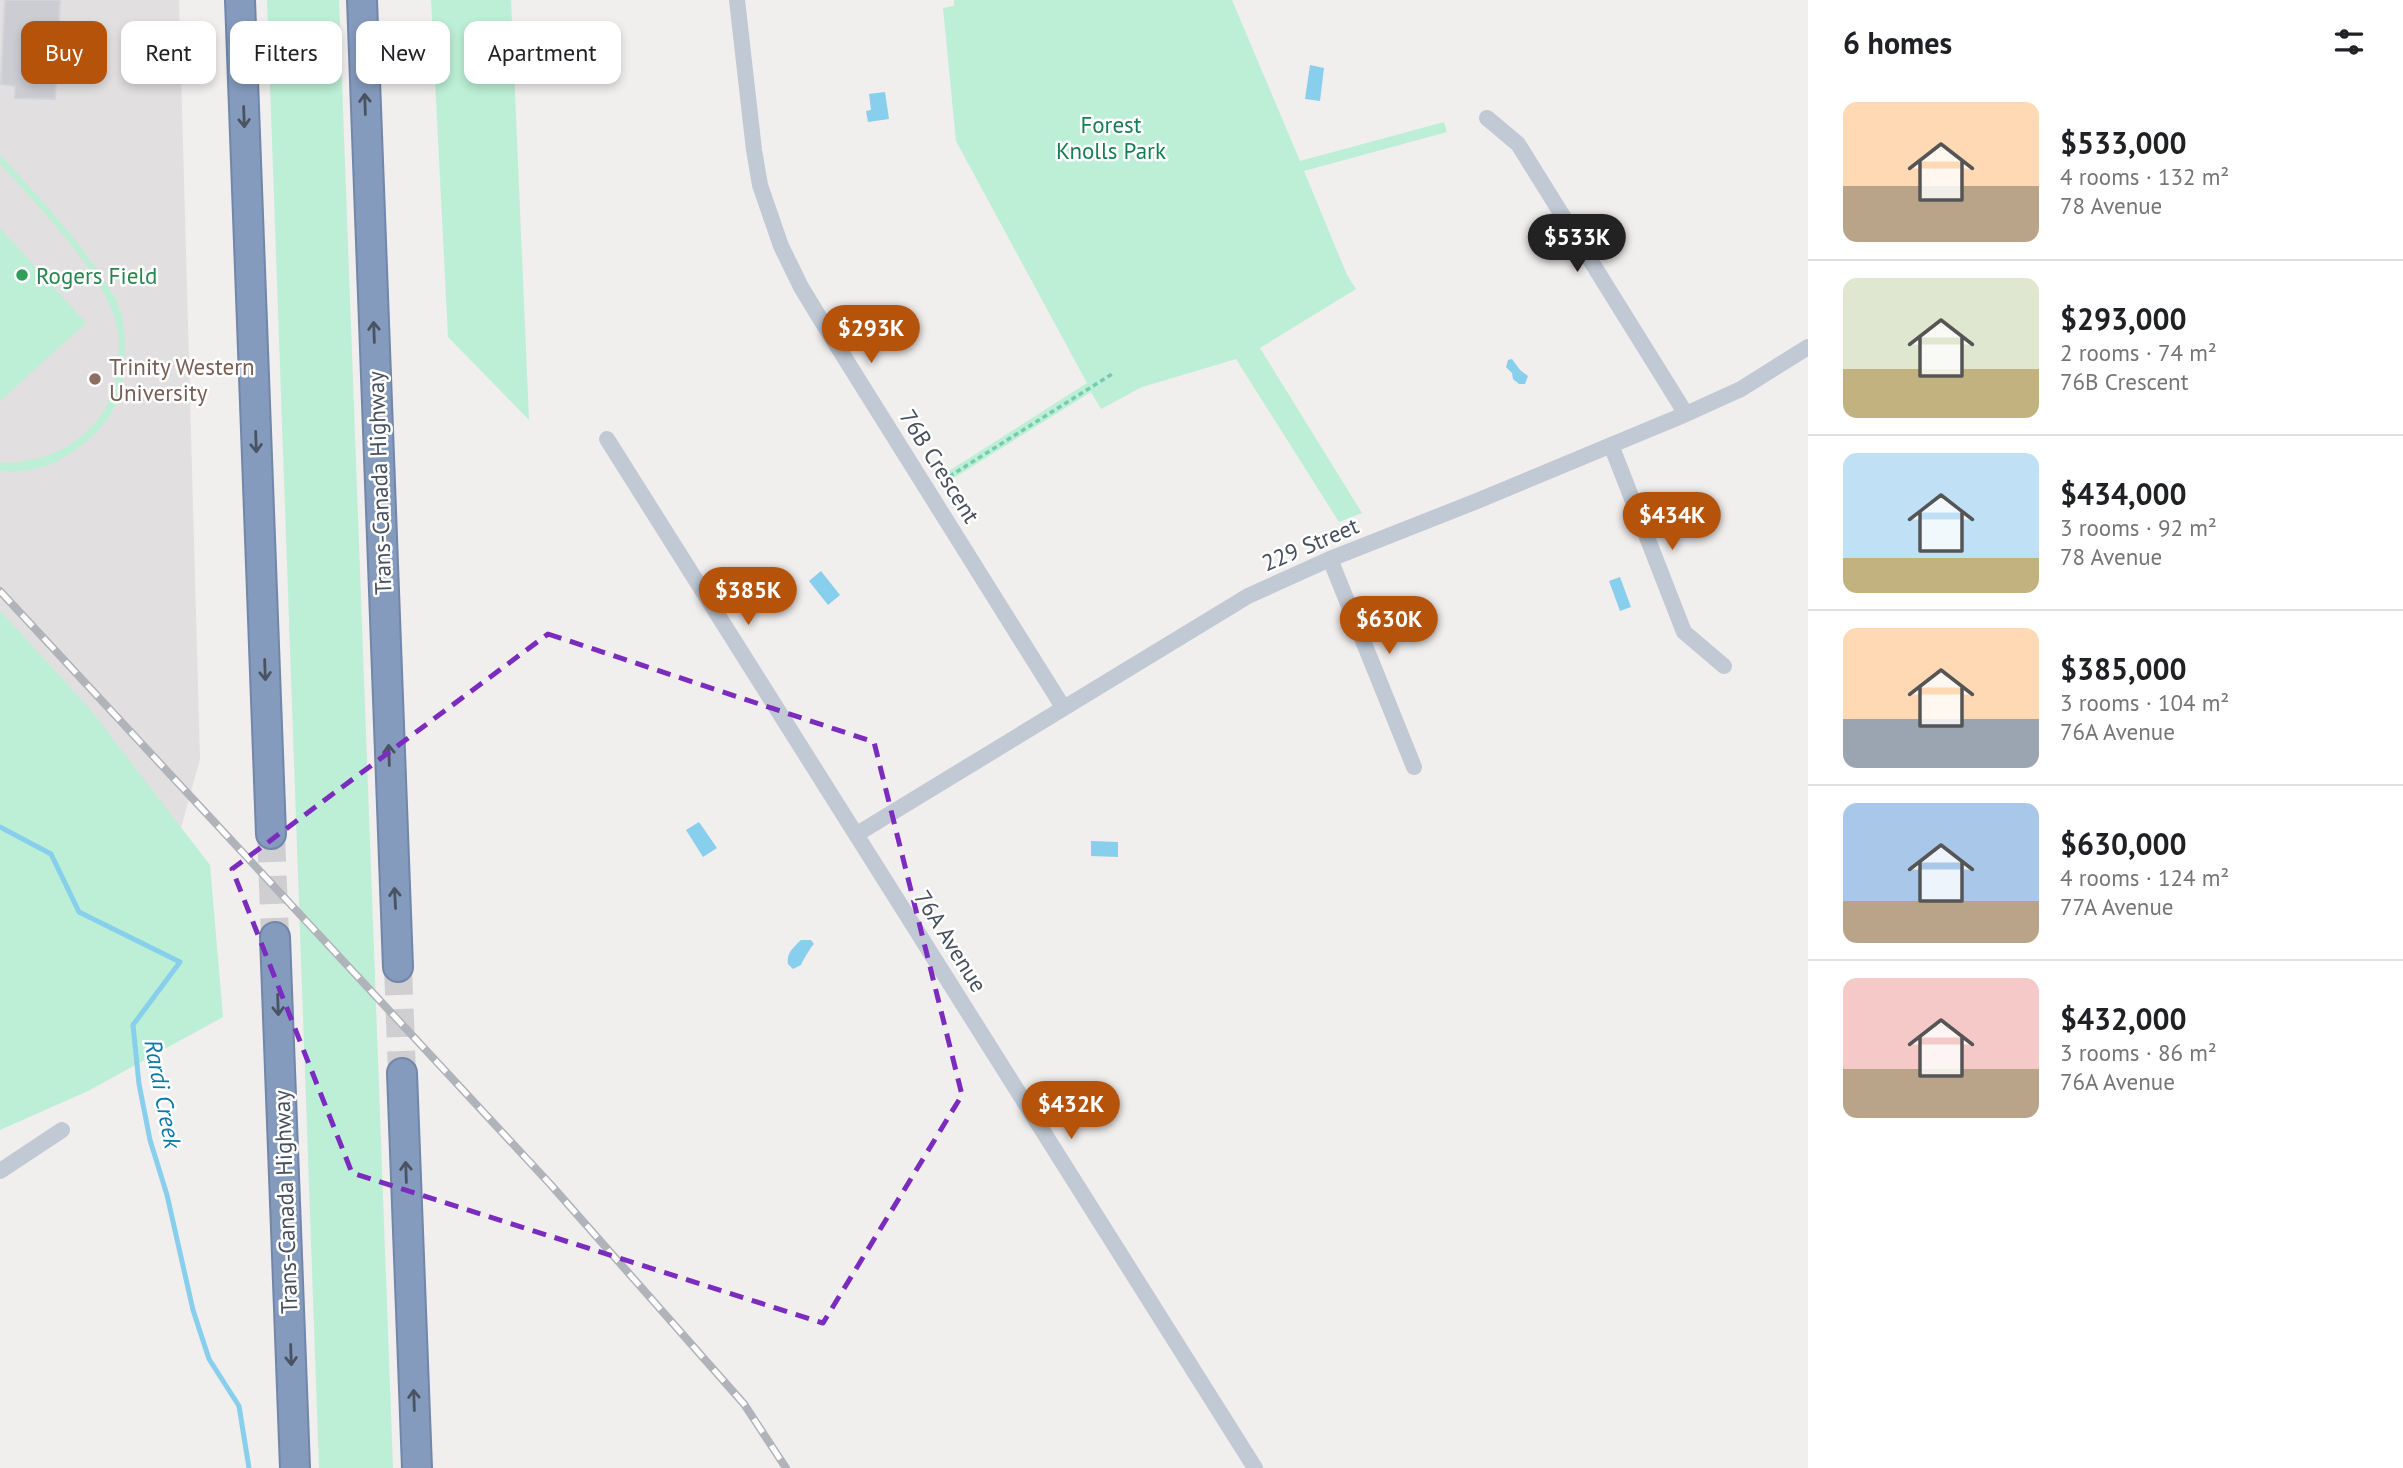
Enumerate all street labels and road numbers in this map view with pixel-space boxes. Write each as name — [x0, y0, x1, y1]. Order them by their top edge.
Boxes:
street label: Trans-Canada Highway — [361, 370, 397, 595]
street label: 76B Crescent — [894, 404, 986, 528]
street label: 229 Street — [1257, 511, 1363, 577]
street label: 76A Avenue — [908, 885, 994, 997]
street label: Trans-Canada Highway — [267, 1089, 303, 1314]

